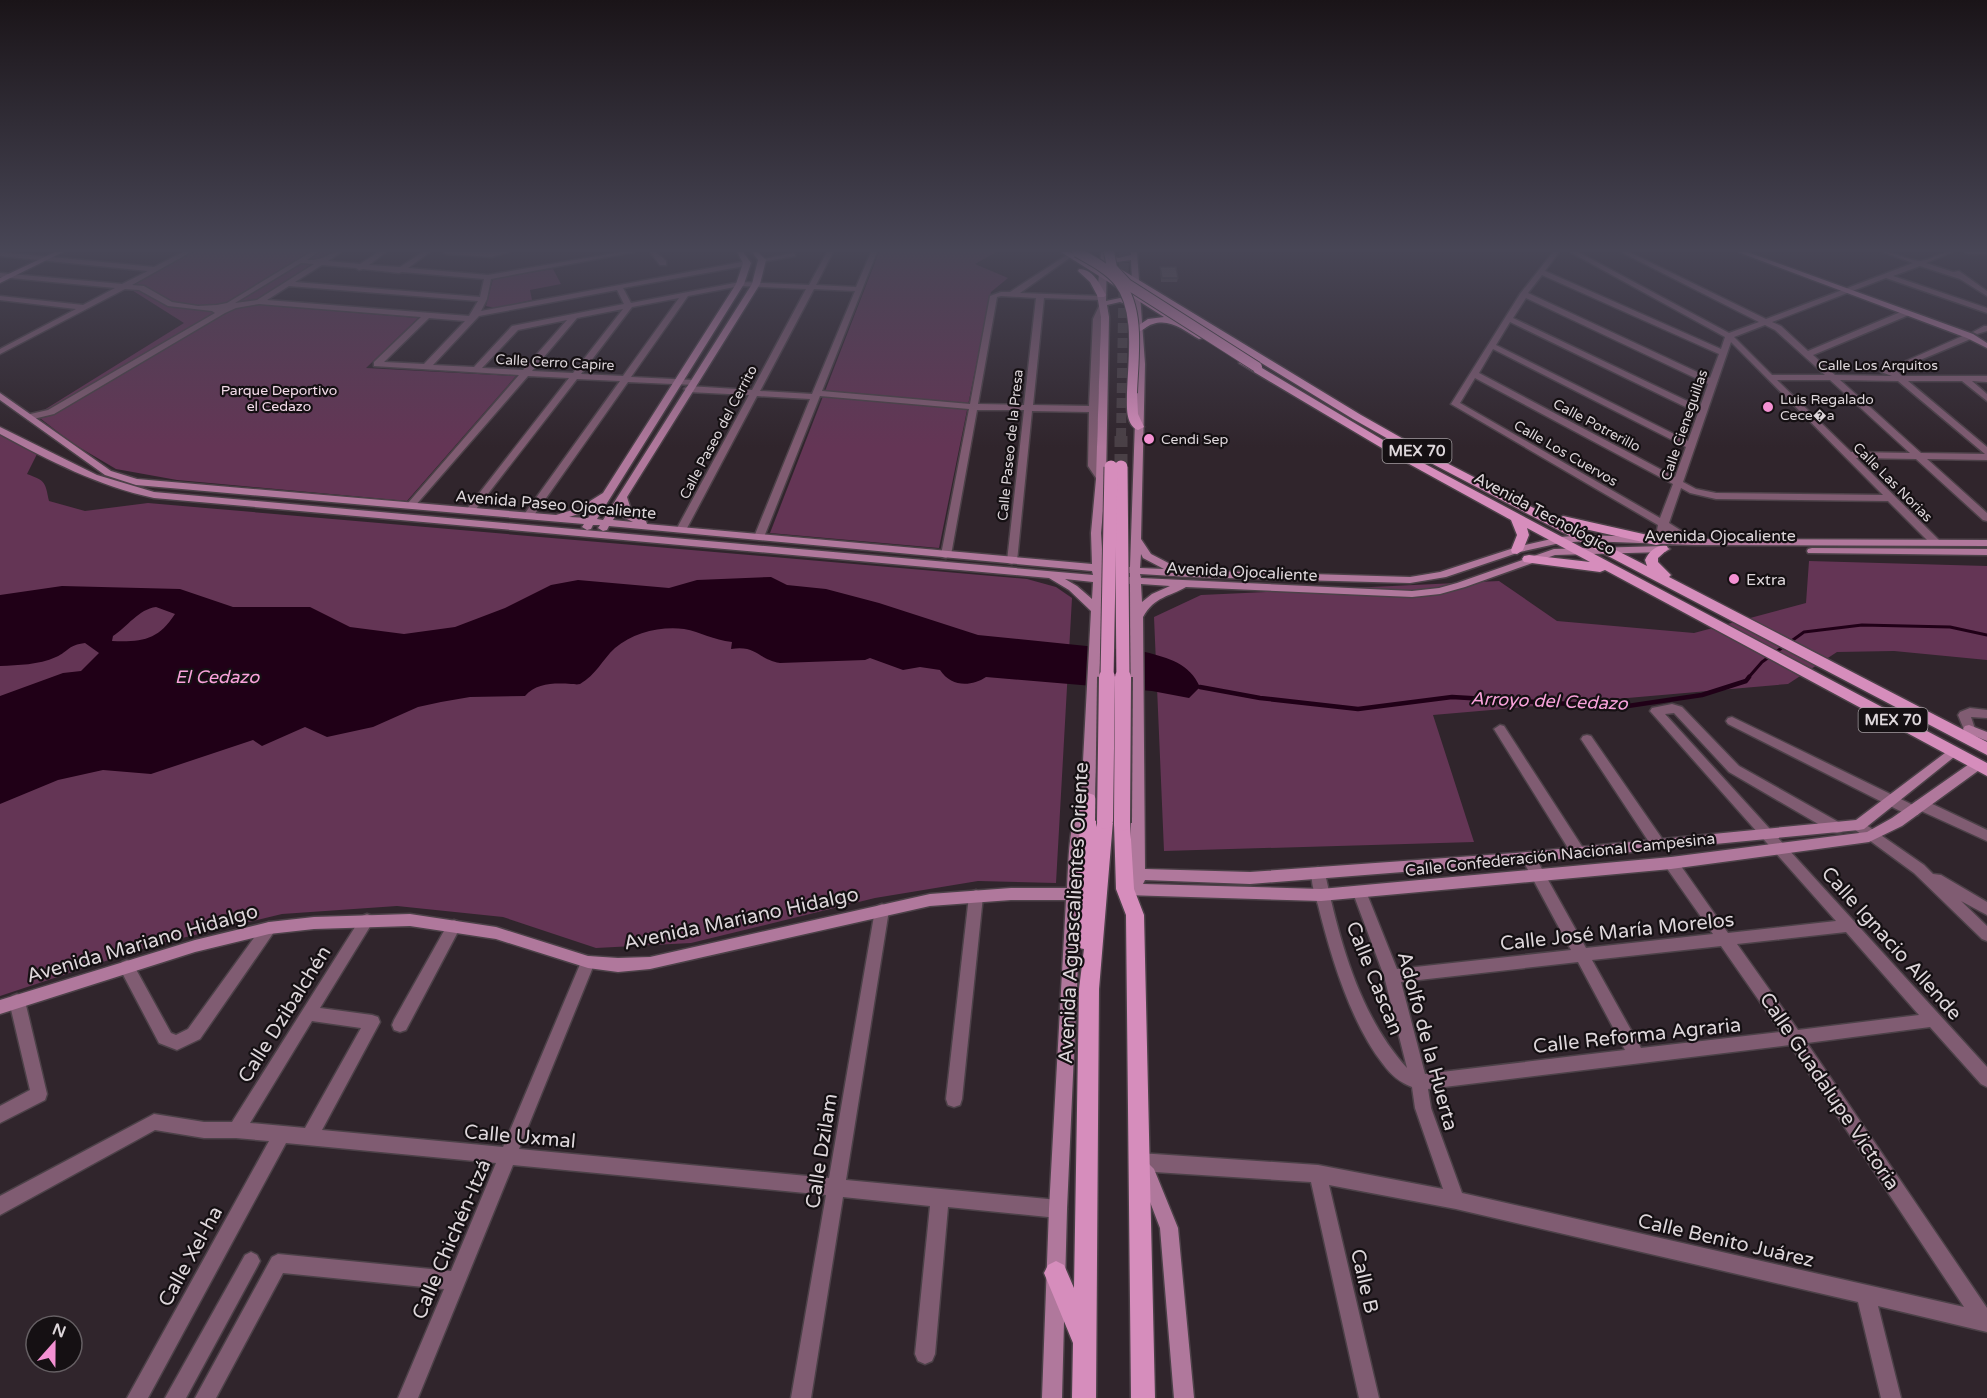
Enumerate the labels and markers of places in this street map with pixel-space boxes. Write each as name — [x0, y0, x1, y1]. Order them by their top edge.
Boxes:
place label: Luis Regalado Cece�a — [1780, 391, 1874, 424]
marker: Luis Regalado Cece�a — [1761, 400, 1775, 414]
place label: Cendi Sep — [1161, 431, 1228, 448]
marker: Cendi Sep — [1142, 432, 1156, 446]
place label: Extra — [1746, 570, 1786, 590]
marker: Extra — [1727, 572, 1741, 586]

